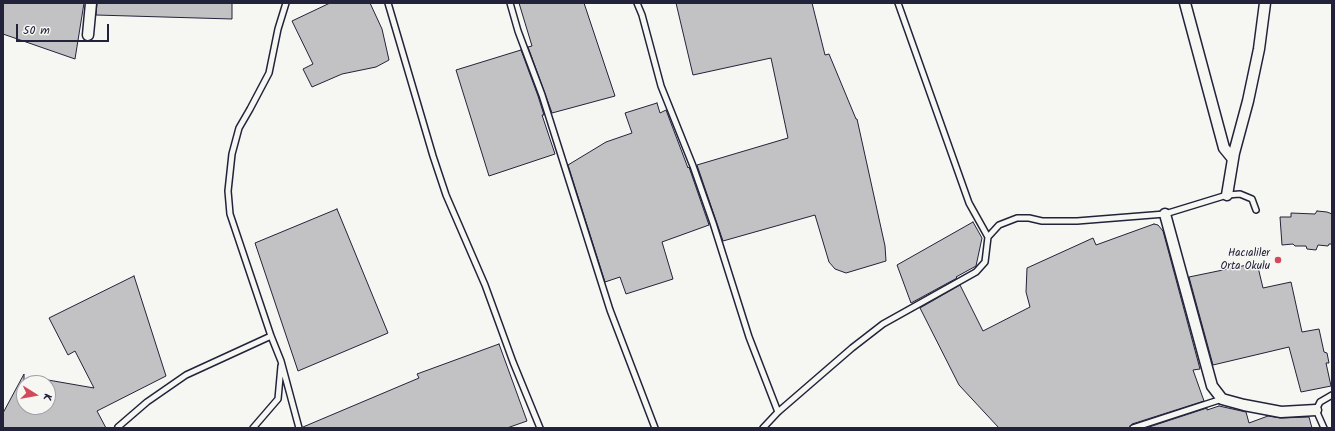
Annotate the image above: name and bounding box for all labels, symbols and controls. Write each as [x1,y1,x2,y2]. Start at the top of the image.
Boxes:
scale bar [18,16,111,42]
text: 50 m [23,21,50,40]
place label: Hacıaliler Orta Okulu [1221,247,1270,273]
marker: Hacıaliler Orta Okulu [1273,255,1283,265]
north arrow [16,375,56,415]
text: K [37,392,56,402]

